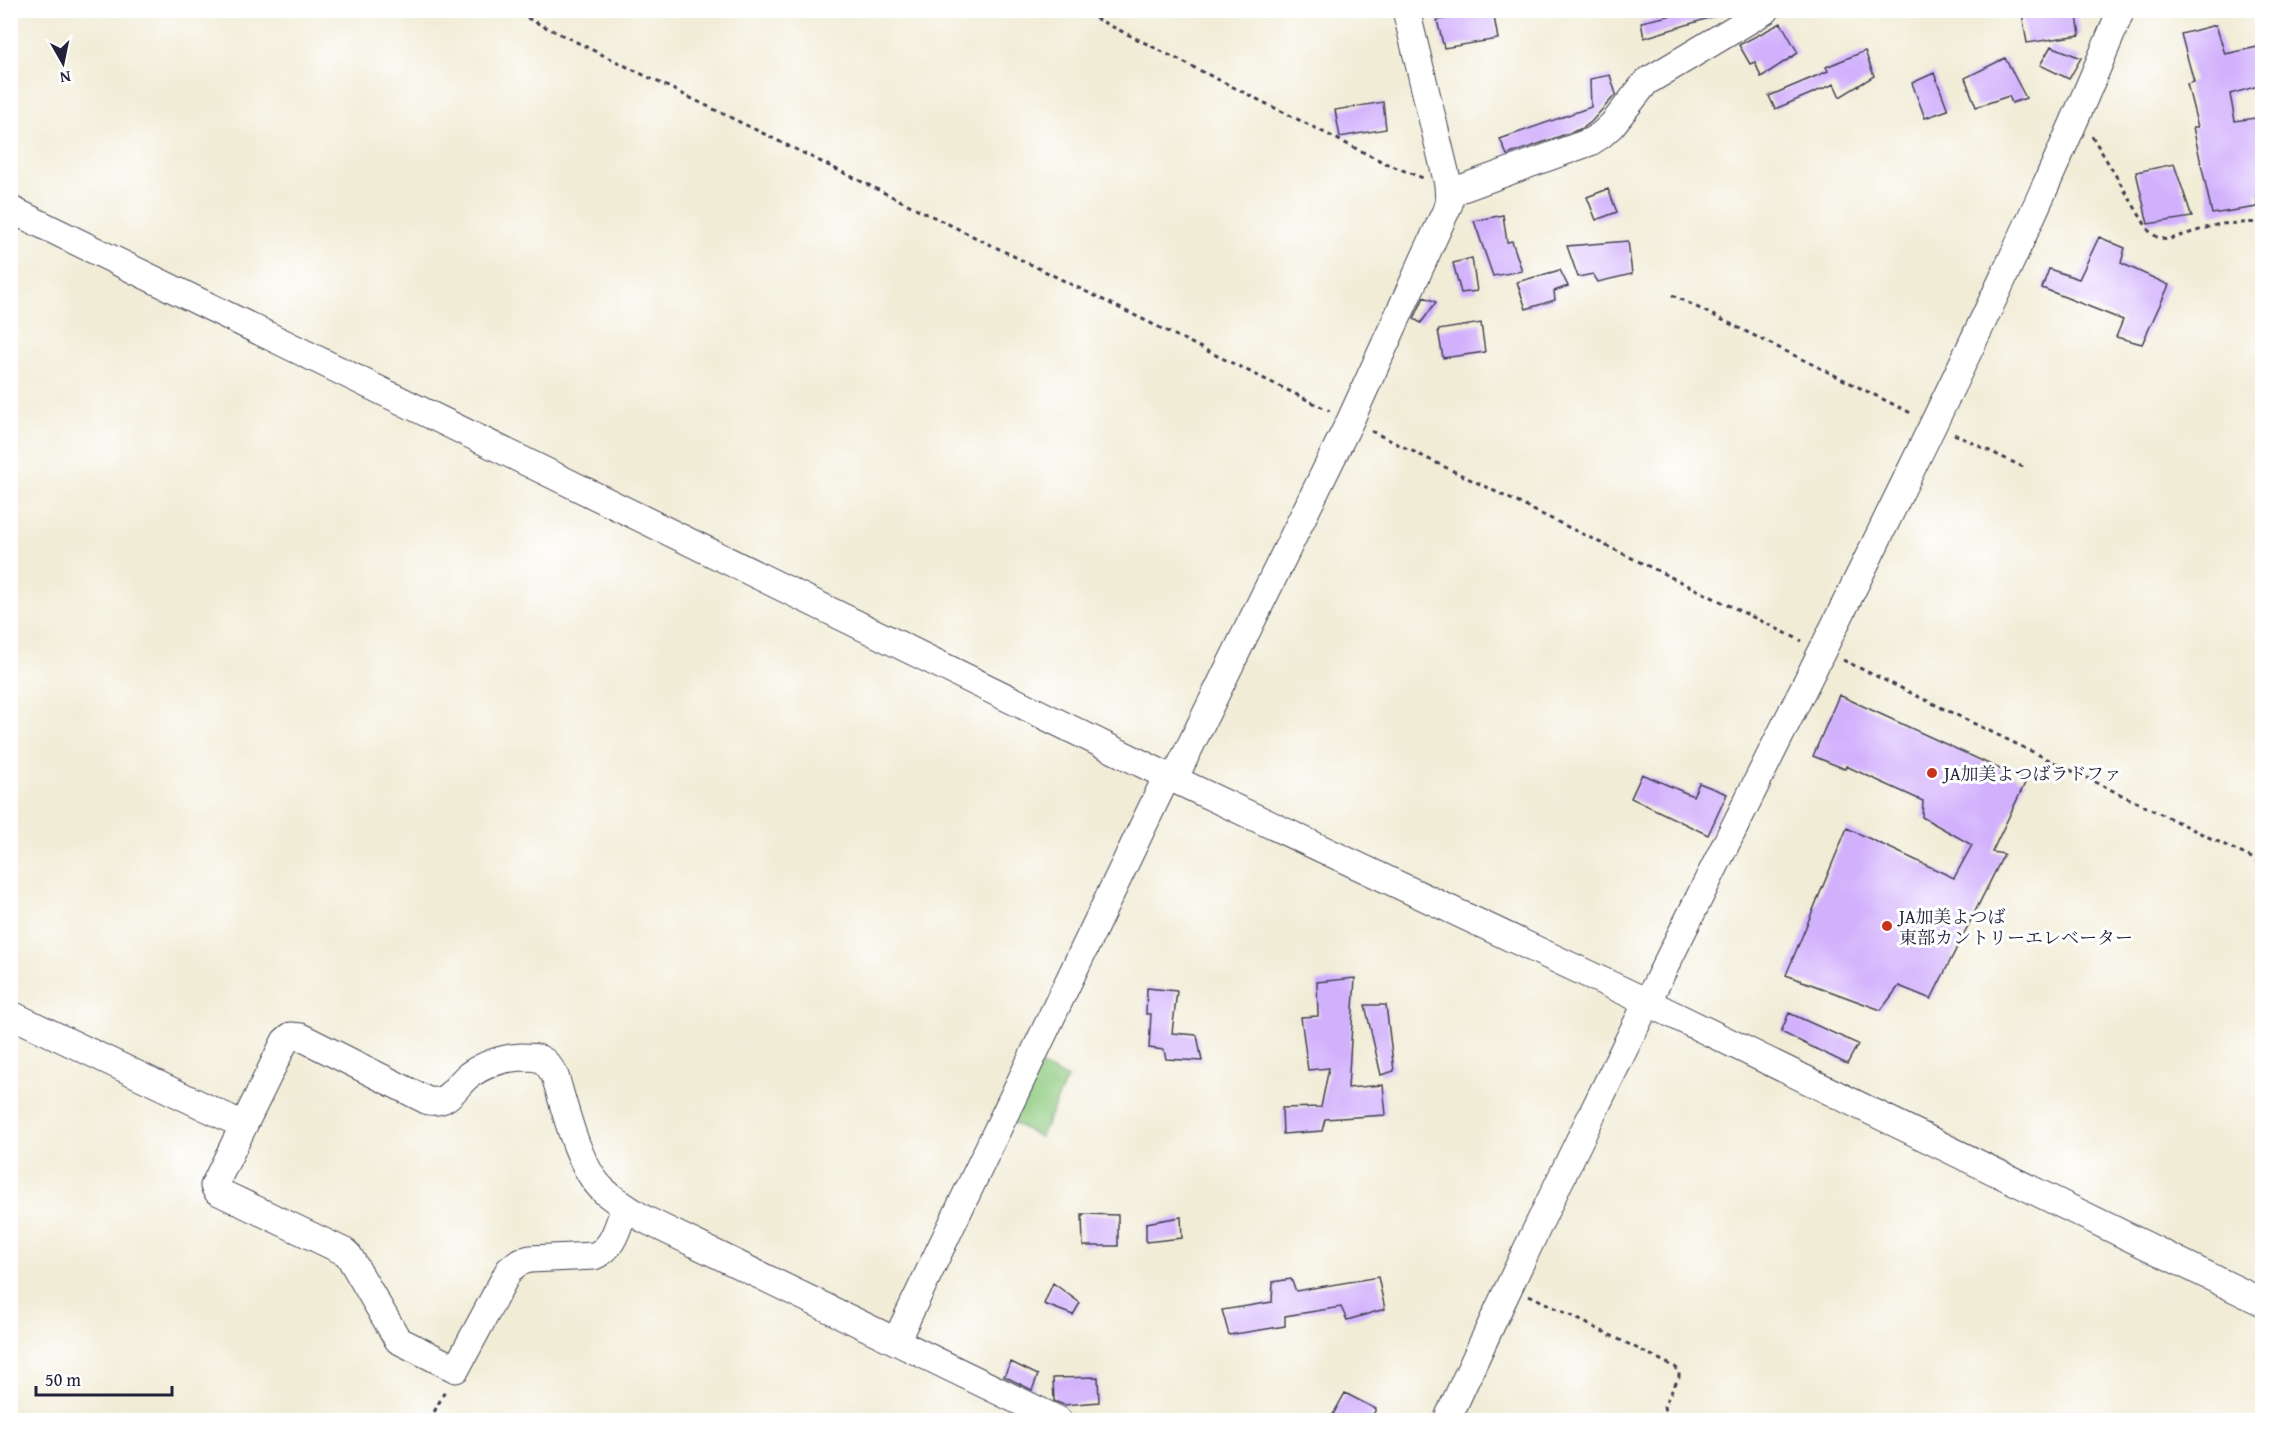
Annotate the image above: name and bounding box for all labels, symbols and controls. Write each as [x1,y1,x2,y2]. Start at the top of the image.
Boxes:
north arrow [33,33,93,93]
text: N [58,65,73,91]
place label: JA加美よつばラドファ [1942,760,2122,787]
marker: JA加美よつばラドファ [1925,766,1939,780]
place label: JA加美よつば 東部カントリーエレベーター [1897,903,2133,951]
marker: JA加美よつば 東部カントリーエレベーター [1880,919,1894,933]
scale bar [36,1359,172,1397]
text: 50 m [45,1366,81,1393]

